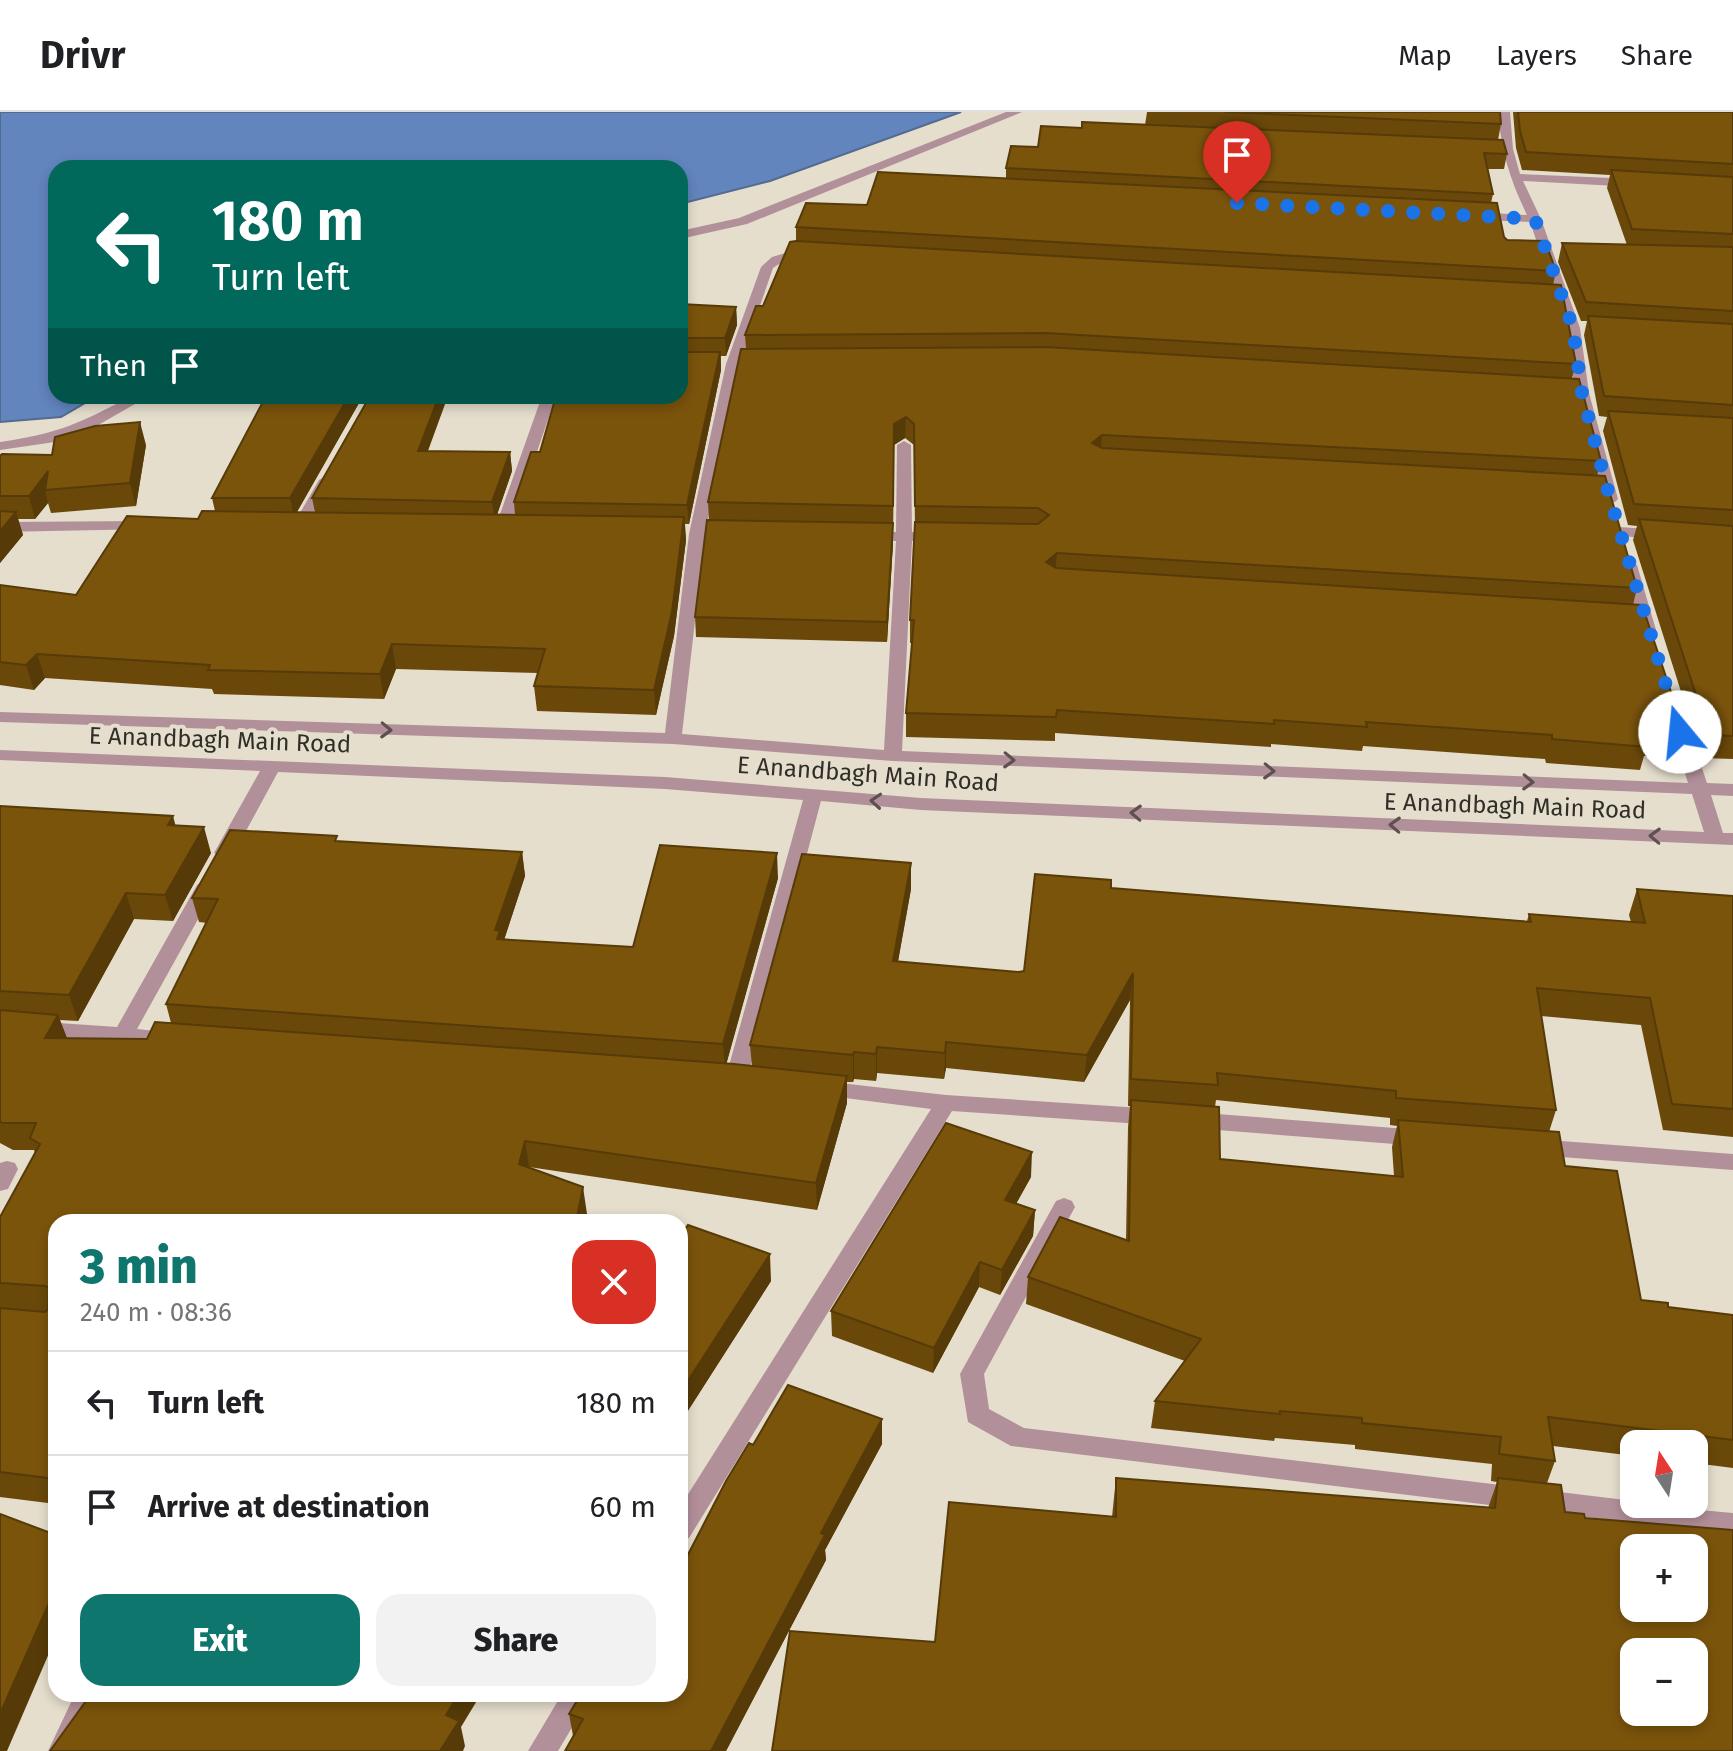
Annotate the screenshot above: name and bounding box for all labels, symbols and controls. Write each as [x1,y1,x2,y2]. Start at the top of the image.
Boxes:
text: Drivr [40,32,125,78]
text: Map [1398,39,1452,72]
text: Layers [1496,39,1577,72]
text: Share [1621,39,1693,72]
pin [1203,121,1271,203]
icon: arrive [1215,133,1259,177]
text: 180 m [212,188,364,255]
icon: left [80,192,184,296]
text: Turn left [212,256,350,300]
icon: arrive [163,344,207,388]
text: Then [80,348,147,384]
position arrow [1638,690,1722,774]
street label: E Anandbagh Main Road [88,721,352,759]
one-way arrow [380,721,393,738]
street label: E Anandbagh Main Road [736,751,1000,797]
one-way arrow [1003,752,1016,769]
one-way arrow [1263,762,1276,779]
one-way arrow [1522,773,1535,790]
street label: E Anandbagh Main Road [1383,787,1647,825]
one-way arrow [869,793,882,810]
one-way arrow [1129,805,1142,822]
one-way arrow [1388,816,1401,833]
one-way arrow [1648,828,1661,845]
text: 3 min [80,1238,198,1296]
button: close [572,1240,656,1324]
text: 240 m · 08:36 [80,1297,232,1328]
icon: left [80,1381,124,1425]
text: Turn left [148,1385,264,1421]
text: 180 m [576,1385,656,1421]
north arrow [1620,1430,1708,1518]
map controls [1620,1430,1708,1726]
icon: arrive [80,1485,124,1529]
text: Arrive at destination [148,1489,430,1525]
text: 60 m [590,1489,656,1525]
button: + [1620,1534,1708,1622]
button: Exit [80,1594,360,1686]
button: Share [376,1594,656,1686]
button: − [1620,1638,1708,1726]

